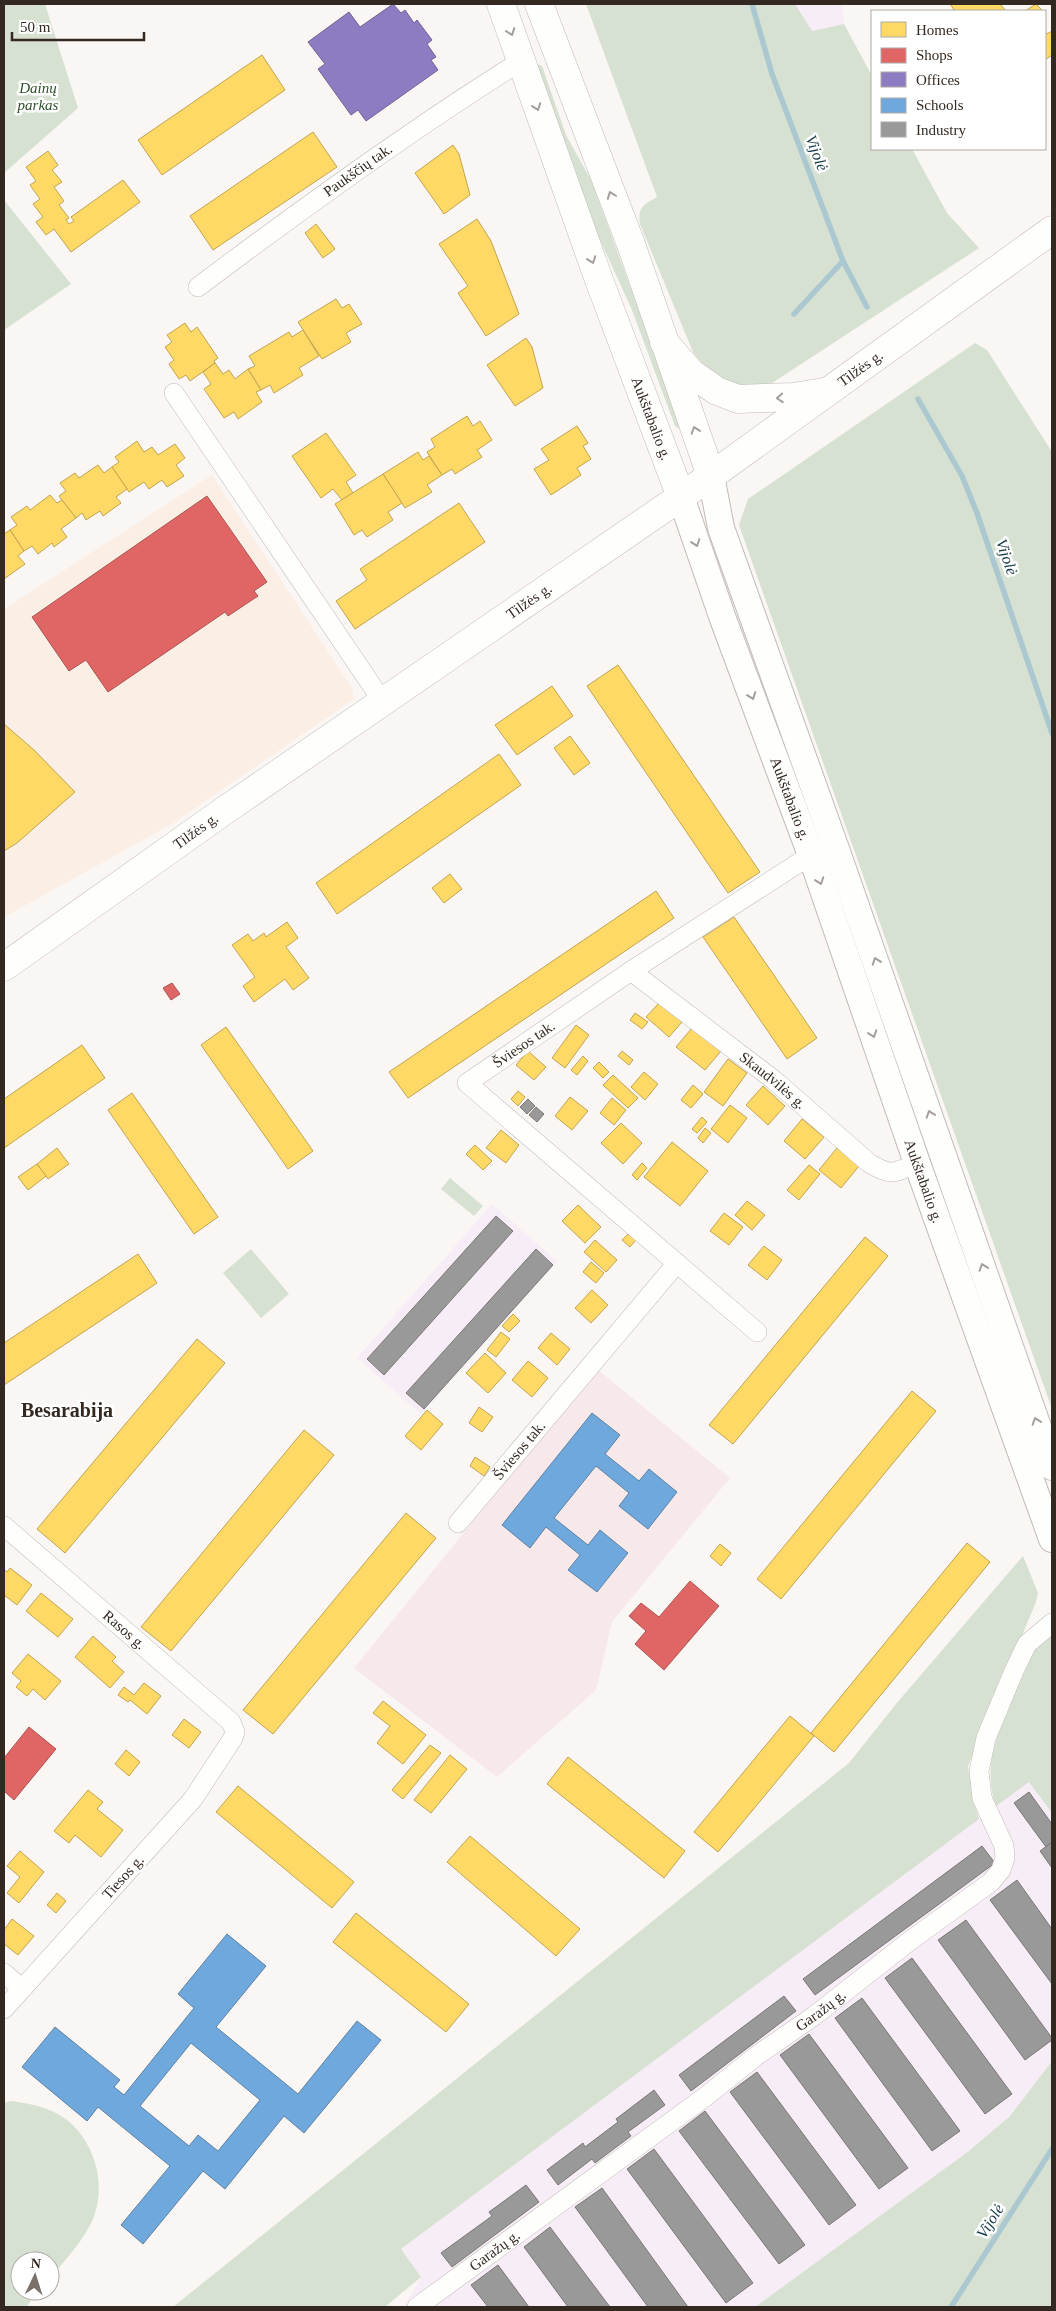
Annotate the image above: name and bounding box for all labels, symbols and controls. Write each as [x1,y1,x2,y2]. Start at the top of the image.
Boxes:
scale bar [12,10,145,42]
legend [871,10,1046,150]
text: 50 m [20,19,51,35]
text: Homes [916,22,959,38]
one-way arrow [505,28,515,36]
text: Shops [916,47,953,63]
text: Offices [916,72,960,88]
park label: Dainų parkas [17,80,59,113]
text: Schools [916,97,964,113]
one-way arrow [531,102,541,111]
text: Industry [916,122,966,138]
water label: Vijolė [801,133,832,174]
street label: Paukščių tak. [320,141,395,200]
one-way arrow [607,191,617,199]
one-way arrow [586,255,596,264]
street label: Tilžės g. [835,347,886,390]
street label: Aukštabalio g. [628,375,674,462]
one-way arrow [776,392,784,403]
one-way arrow [691,426,701,435]
water label: Vijolė [992,537,1021,578]
one-way arrow [690,538,700,547]
street label: Tilžės g. [503,580,555,622]
one-way arrow [746,691,756,699]
street label: Aukštabalio g. [767,755,813,843]
street label: Tilžės g. [170,810,221,852]
one-way arrow [814,876,824,885]
one-way arrow [872,957,882,965]
street label: Šviesos tak. [490,1017,558,1071]
one-way arrow [867,1030,877,1038]
street label: Skaudvilės g. [736,1049,809,1112]
one-way arrow [926,1110,936,1119]
street label: Aukštabalio g. [901,1137,946,1225]
one-way arrow [979,1264,989,1272]
district label: Besarabija [21,1399,113,1422]
one-way arrow [1032,1417,1042,1426]
street label: Šviesos tak. [490,1418,548,1483]
street label: Rasos g. [100,1607,149,1653]
street label: Tiesos g. [99,1852,147,1902]
street label: Garažų g. [793,1986,849,2034]
water label: Vijolė [973,2201,1008,2242]
street label: Garažų g. [466,2227,523,2274]
north arrow [10,2251,60,2301]
text: N [30,2256,41,2271]

